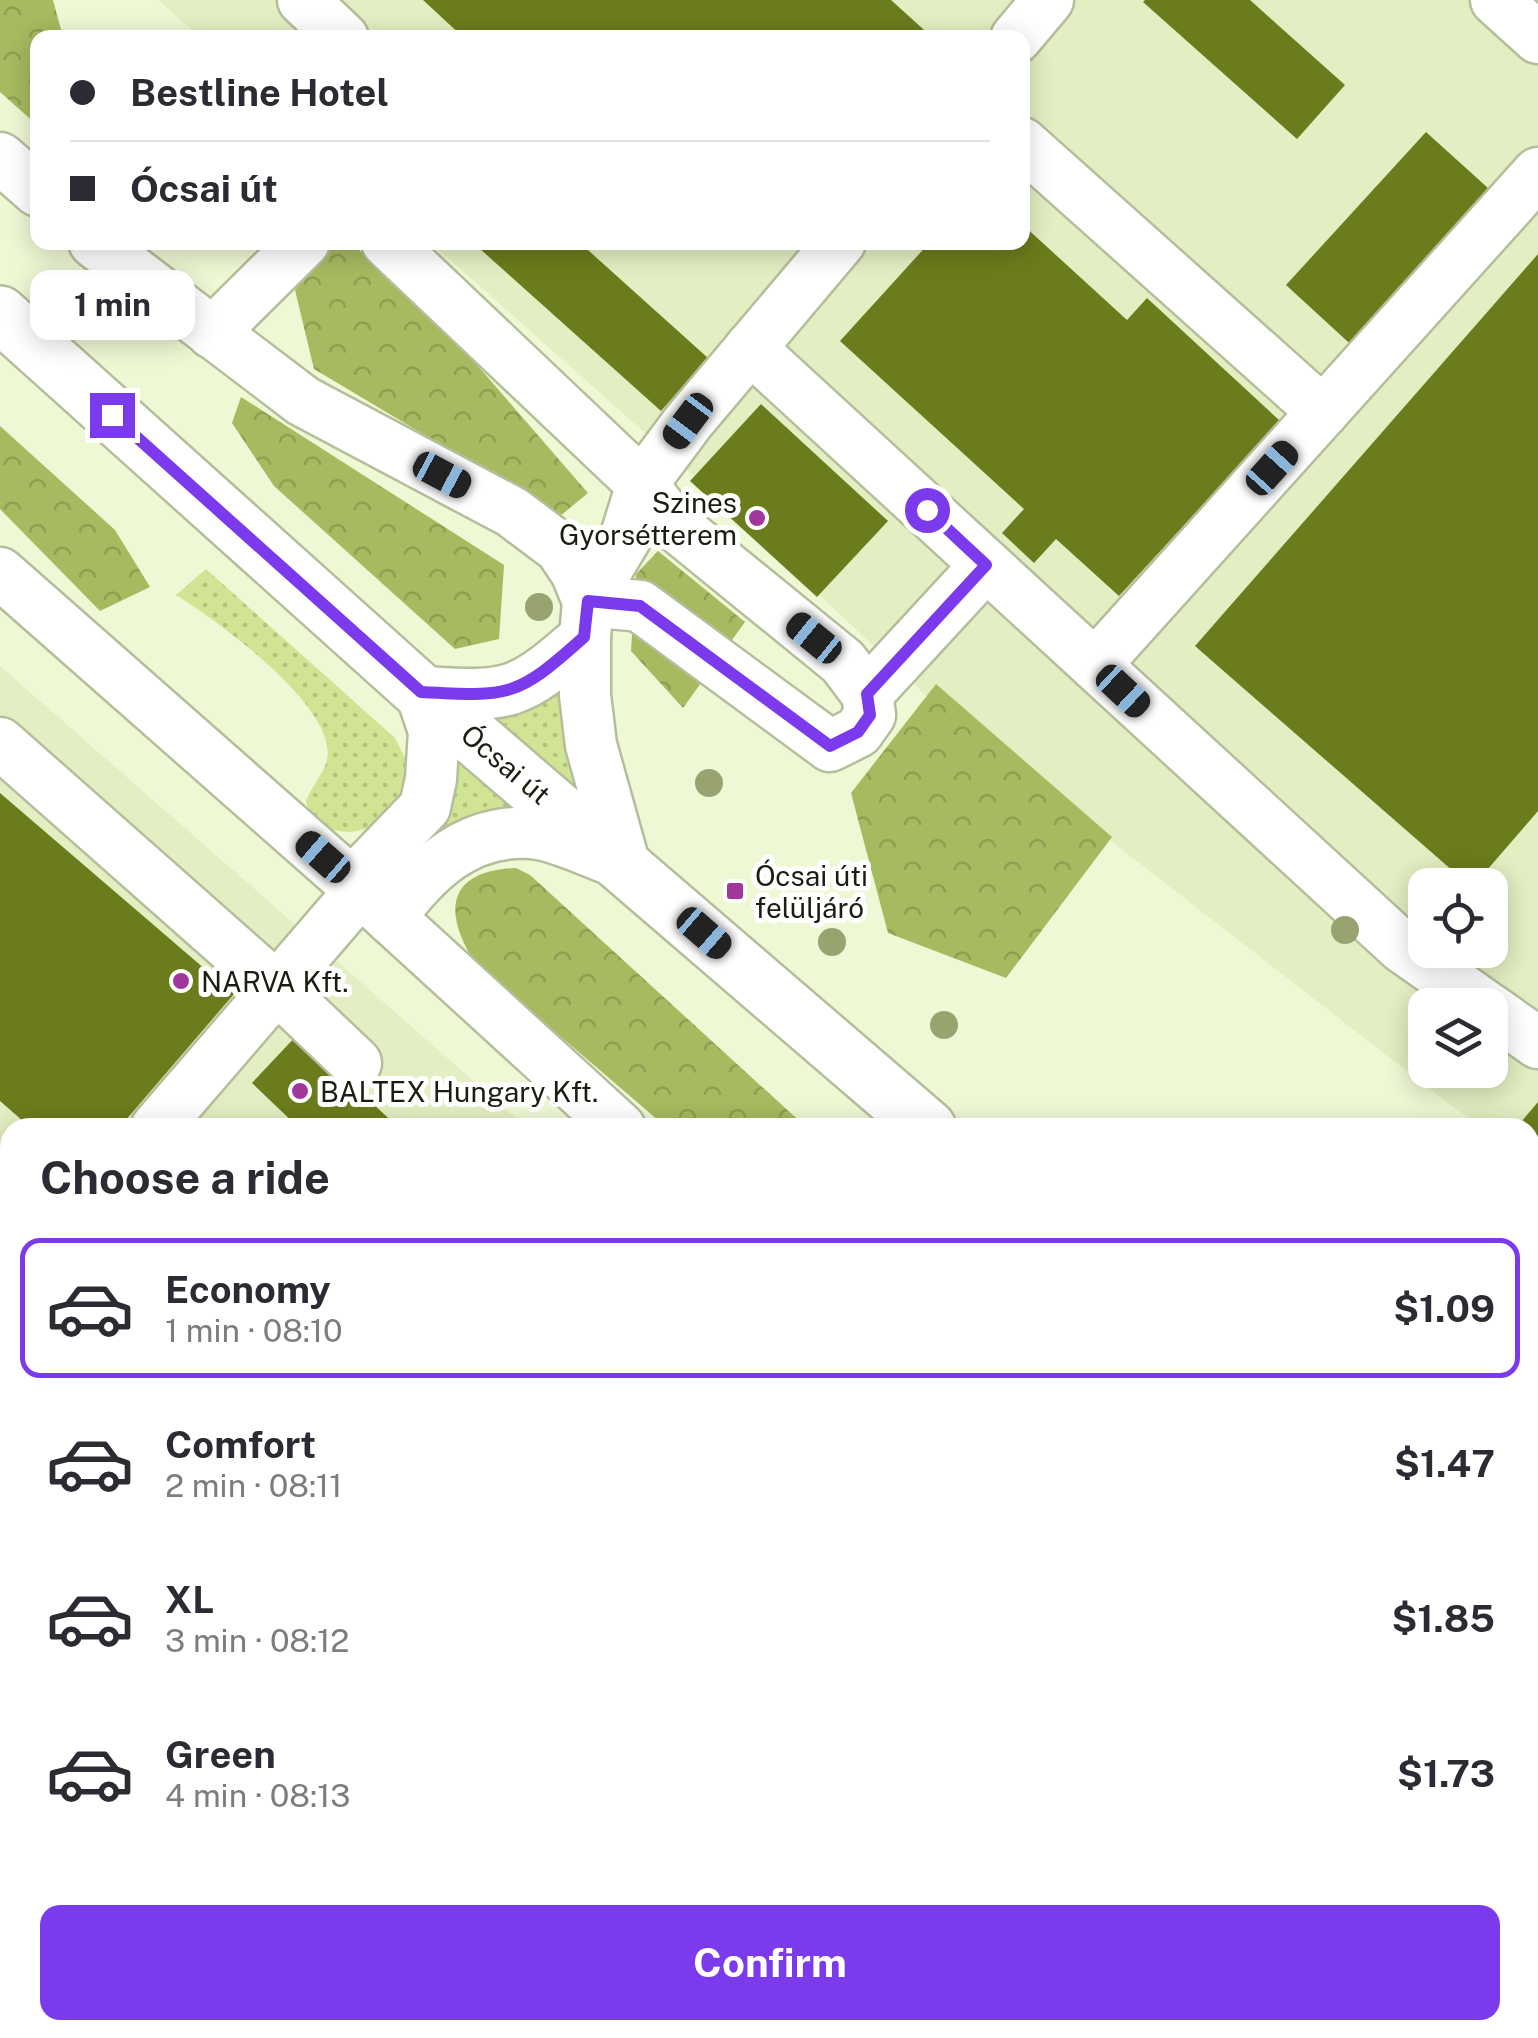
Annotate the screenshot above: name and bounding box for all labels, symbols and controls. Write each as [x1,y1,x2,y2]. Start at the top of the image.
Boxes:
text: Bestline Hotel [130,70,389,115]
text: Ócsai út [130,166,278,211]
callout: 1 min [29,270,194,340]
text: 1 min [74,286,151,323]
car [658,388,718,454]
route end [90,393,135,438]
car [1241,436,1303,500]
car [408,448,476,502]
place label: Szines Gyorsétterem [559,486,737,551]
route start [905,488,950,533]
marker: Szines Gyorsétterem [746,507,768,529]
car [781,607,847,669]
car [1091,660,1155,722]
street label: Ócsai út [455,717,557,811]
car [291,826,355,888]
place label: Ócsai úti felüljáró [755,859,868,924]
map controls [1408,868,1508,1088]
button: locate [1408,868,1508,968]
marker: Ócsai úti felüljáró [724,880,746,902]
car [672,902,736,964]
place label: NARVA Kft. [201,965,349,998]
marker: NARVA Kft. [170,970,192,992]
button: layers [1408,988,1508,1088]
place label: BALTEX Hungary Kft. [320,1075,598,1108]
marker: BALTEX Hungary Kft. [289,1080,311,1102]
text: Choose a ride [40,1151,330,1204]
icon: car [45,1263,135,1353]
text: Economy [165,1267,331,1312]
text: $1.09 [1393,1286,1495,1331]
text: 1 min · 08:10 [165,1312,343,1349]
icon: car [45,1418,135,1508]
text: Comfort [165,1422,316,1467]
text: $1.47 [1394,1441,1495,1486]
text: 2 min · 08:11 [165,1467,342,1504]
icon: car [45,1573,135,1663]
text: XL [165,1577,214,1622]
text: $1.85 [1391,1596,1495,1641]
text: 3 min · 08:12 [165,1622,349,1659]
icon: car [45,1728,135,1818]
text: Green [165,1732,276,1777]
text: $1.73 [1397,1751,1495,1796]
text: 4 min · 08:13 [165,1777,350,1814]
button: Confirm [40,1905,1500,2020]

